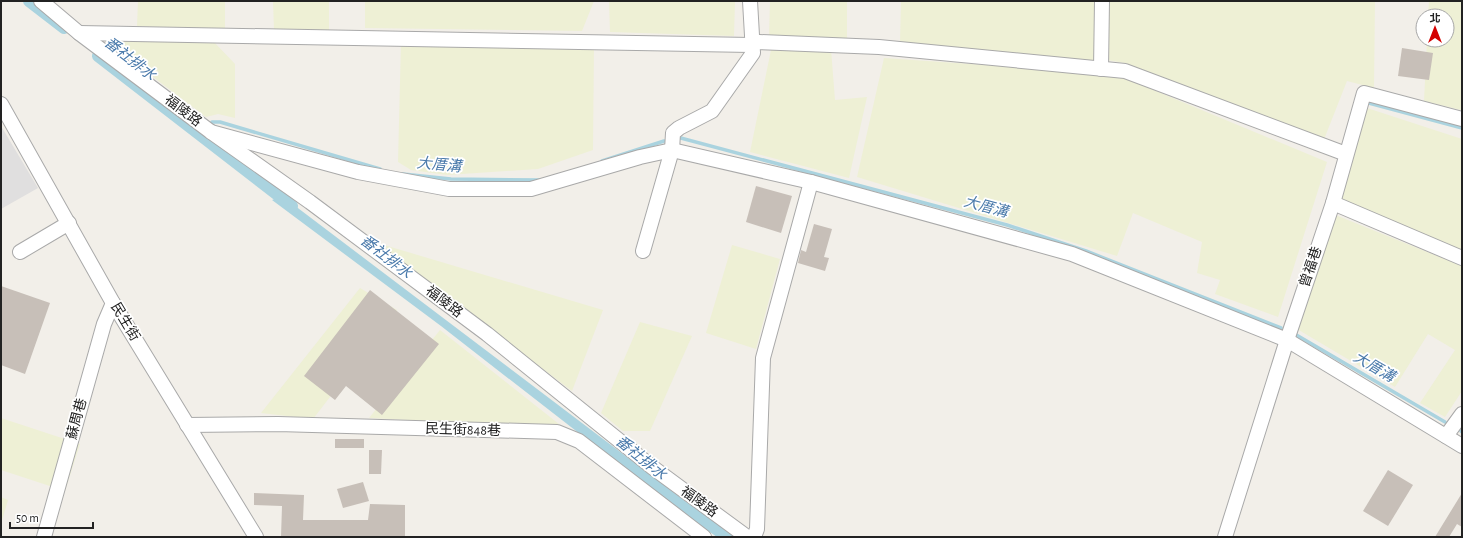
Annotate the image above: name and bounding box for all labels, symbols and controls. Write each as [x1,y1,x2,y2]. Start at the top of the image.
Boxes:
north arrow [1415,8,1455,48]
text: 北 [1430,13,1441,24]
water label: 番社排水 [102,34,160,84]
street label: 福陵路 [162,92,205,129]
water label: 大厝溝 [416,155,464,175]
water label: 大厝溝 [962,193,1012,221]
water label: 番社排水 [358,232,416,282]
street label: 曾福巷 [1297,245,1324,289]
street label: 福陵路 [423,283,466,320]
street label: 民生街 [108,300,143,344]
water label: 大厝溝 [1351,348,1399,386]
street label: 蘇周巷 [64,397,89,441]
street label: 民生街848巷 [425,421,501,438]
water label: 番社排水 [613,433,670,483]
street label: 福陵路 [678,483,721,520]
scale bar [10,504,93,530]
text: 50 m [16,512,39,524]

